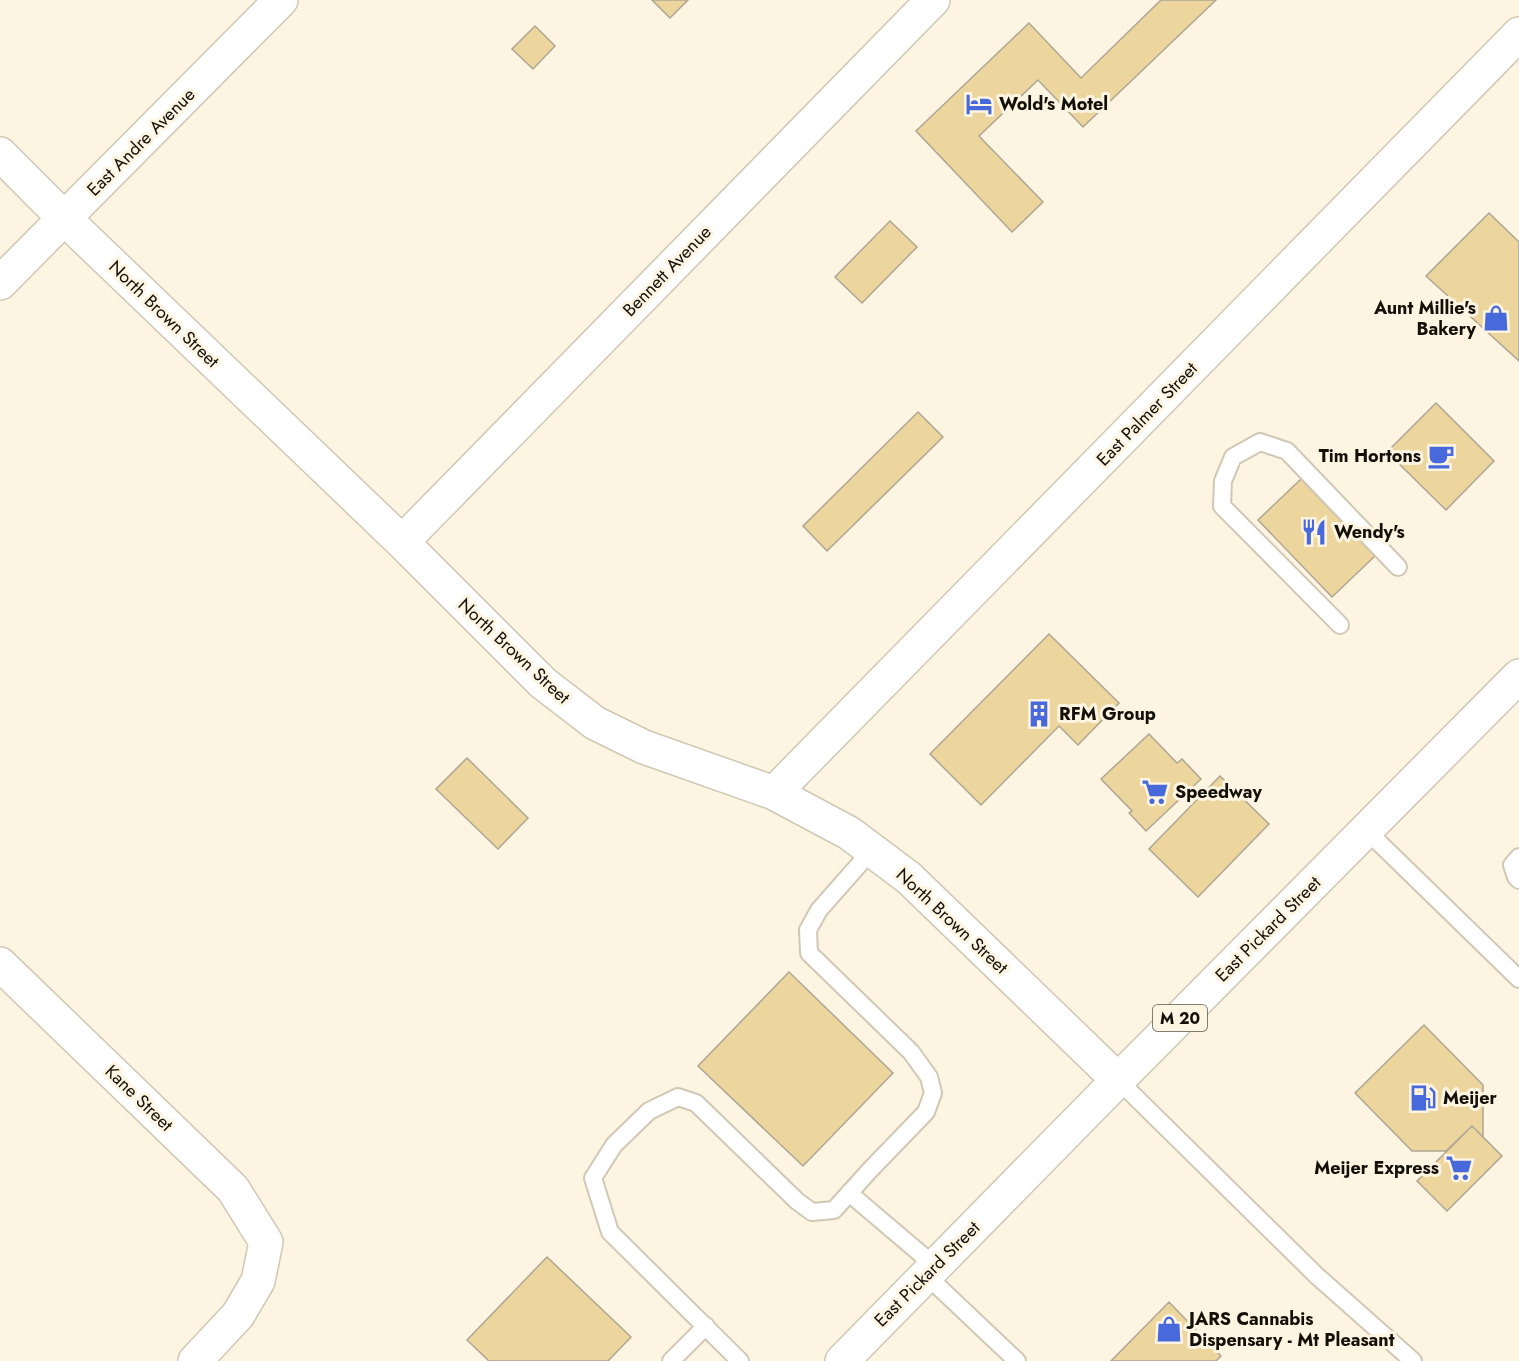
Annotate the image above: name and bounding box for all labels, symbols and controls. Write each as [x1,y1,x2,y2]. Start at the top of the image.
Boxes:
street label: East Andre Avenue [81,82,201,202]
hotel icon: Wold's Motel [964,89,994,119]
place label: Wold's Motel [999,91,1108,117]
street label: Bennett Avenue [617,220,717,322]
street label: North Brown Street [103,254,226,374]
place label: Aunt Millie's Bakery [1373,295,1477,342]
shop icon: Aunt Millie's Bakery [1481,303,1511,333]
street label: East Palmer Street [1091,356,1204,472]
cafe icon: Tim Hortons [1426,441,1456,471]
place label: Tim Hortons [1319,443,1421,469]
restaurant icon: Wendy's [1299,517,1329,547]
place label: Wendy's [1334,519,1405,545]
street label: North Brown Street [452,592,576,710]
building icon: RFM Group [1024,699,1054,729]
place label: RFM Group [1059,701,1156,727]
supermarket icon: Speedway [1140,777,1170,807]
place label: Speedway [1175,779,1262,805]
street label: North Brown Street [890,862,1014,980]
street label: East Pickard Street [1209,870,1327,988]
road number: M 20 [1153,1005,1207,1031]
street label: Kane Street [99,1059,179,1138]
fuel station icon: Meijer [1408,1083,1438,1113]
place label: Meijer [1443,1085,1498,1111]
supermarket icon: Meijer Express [1444,1153,1474,1183]
place label: Meijer Express [1314,1155,1439,1181]
street label: East Pickard Street [868,1215,986,1333]
place label: JARS Cannabis Dispensary - Mt Pleasant [1186,1306,1395,1353]
shop icon: JARS Cannabis Dispensary - Mt Pleasant [1154,1314,1184,1344]

